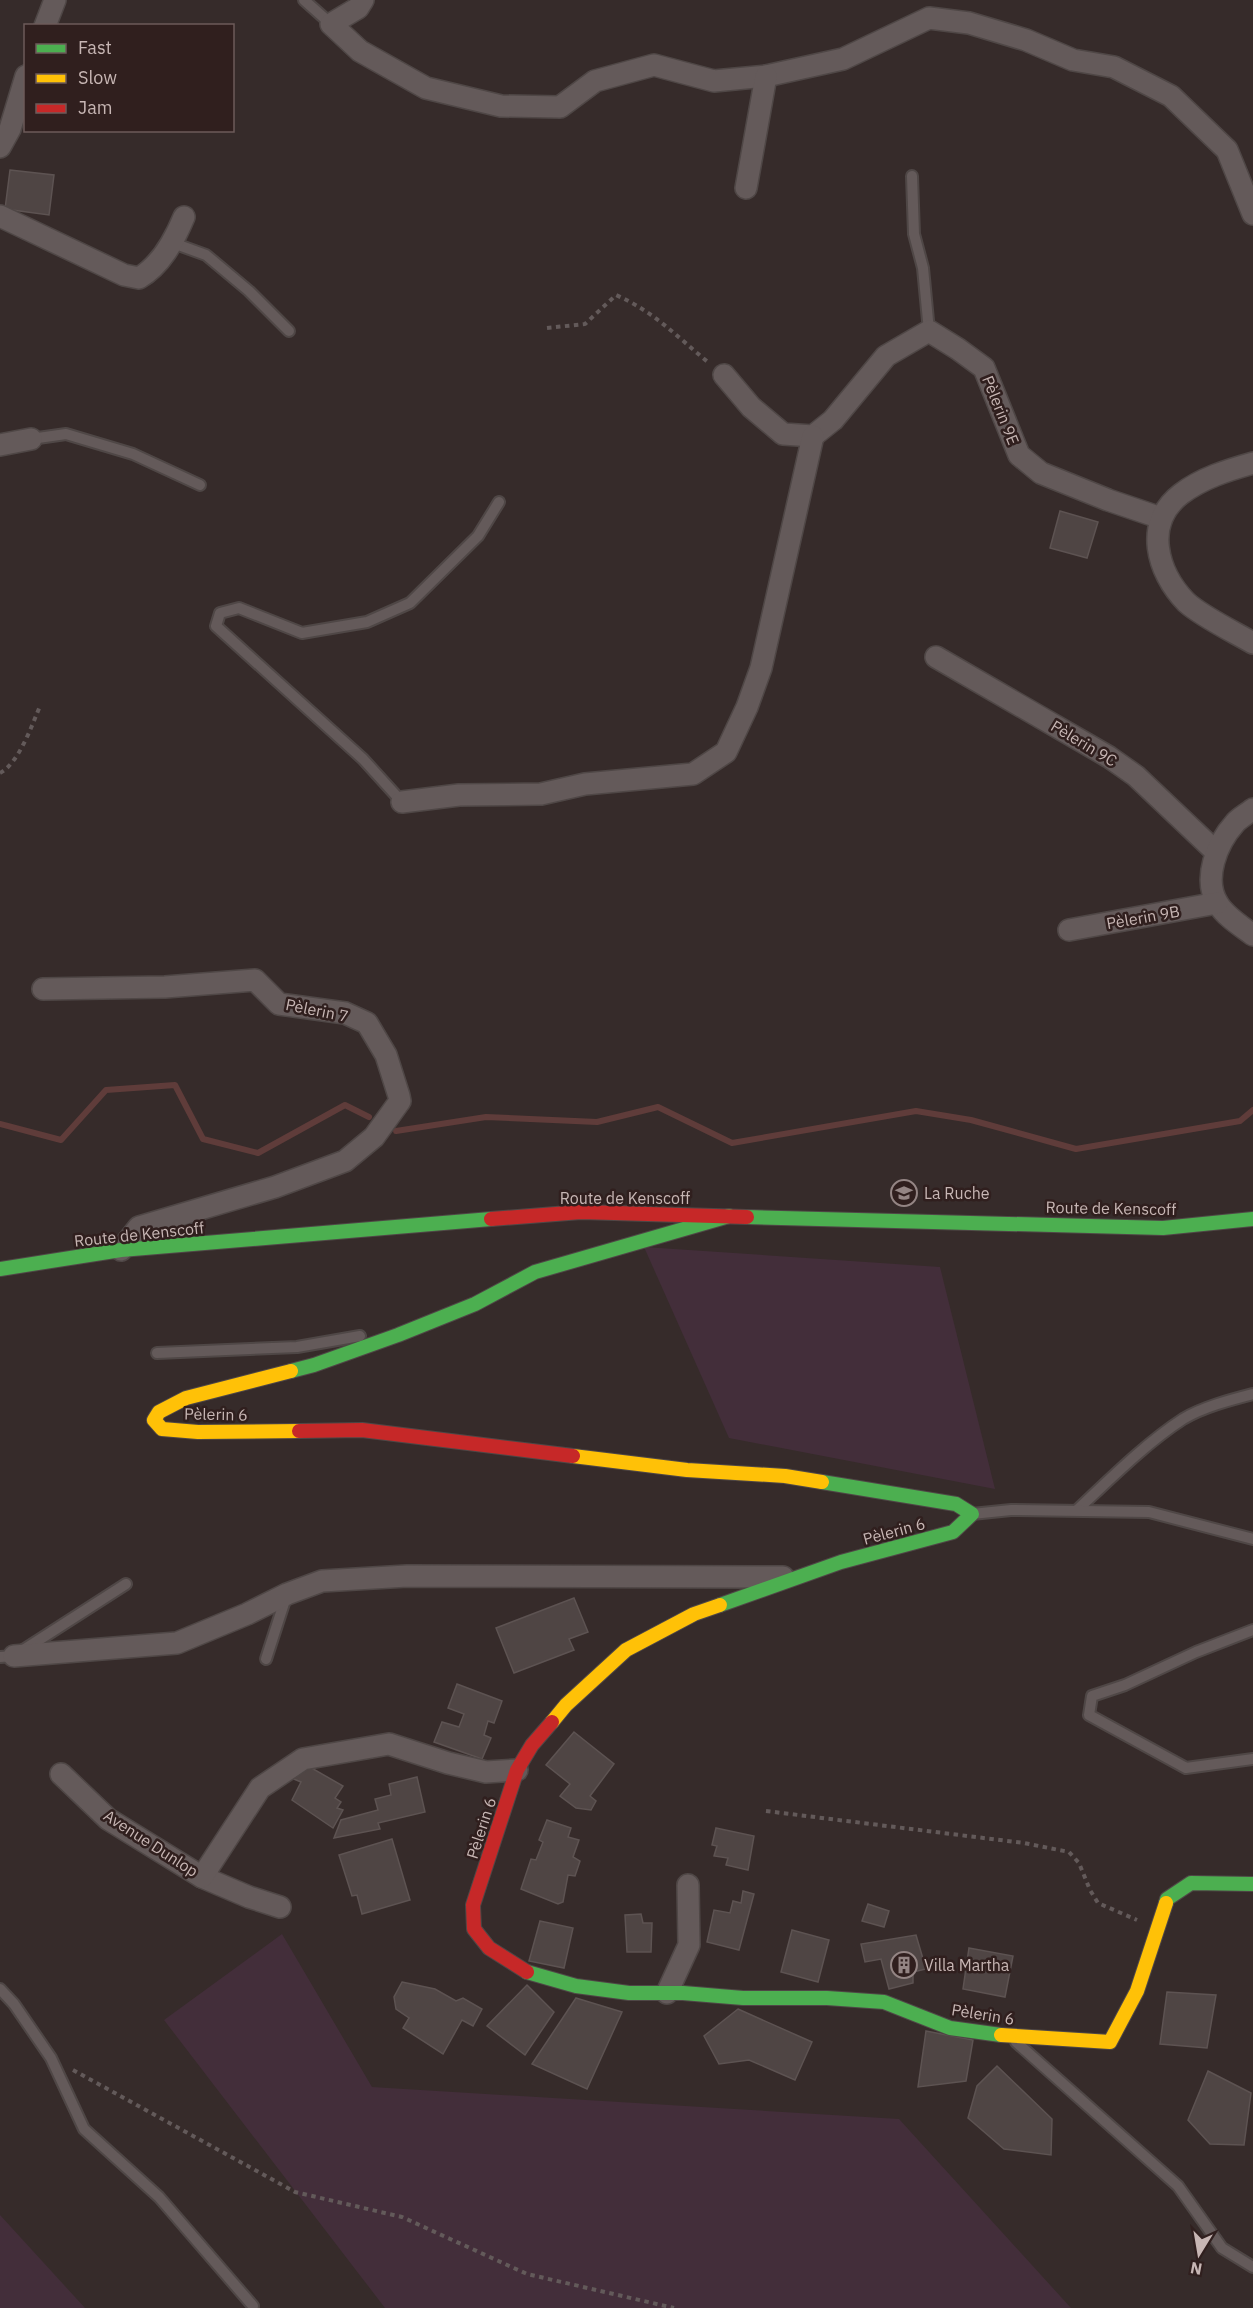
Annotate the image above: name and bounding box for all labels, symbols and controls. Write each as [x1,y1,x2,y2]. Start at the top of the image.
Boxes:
legend [24,24,234,132]
text: Fast [78,36,112,59]
text: Slow [78,66,117,89]
text: Jam [78,96,113,119]
street label: Pèlerin 9E [978,372,1024,448]
street label: Pèlerin 9C [1047,715,1121,771]
street label: Pèlerin 9B [1105,901,1181,933]
street label: Pèlerin 7 [284,994,350,1026]
school or university icon: La Ruche [889,1178,919,1208]
place label: La Ruche [924,1183,990,1203]
street label: Route de Kenscoff [560,1188,690,1208]
street label: Route de Kenscoff [1046,1197,1176,1219]
street label: Route de Kenscoff [73,1217,205,1251]
street label: Pèlerin 6 [184,1403,248,1425]
street label: Pèlerin 6 [861,1513,927,1549]
street label: Pèlerin 6 [462,1795,500,1861]
street label: Avenue Dunlop [100,1805,202,1881]
building icon: Villa Martha [889,1950,919,1980]
place label: Villa Martha [924,1955,1010,1975]
street label: Pèlerin 6 [950,1999,1016,2029]
north arrow [1169,2224,1229,2284]
text: N [1189,2258,1204,2280]

